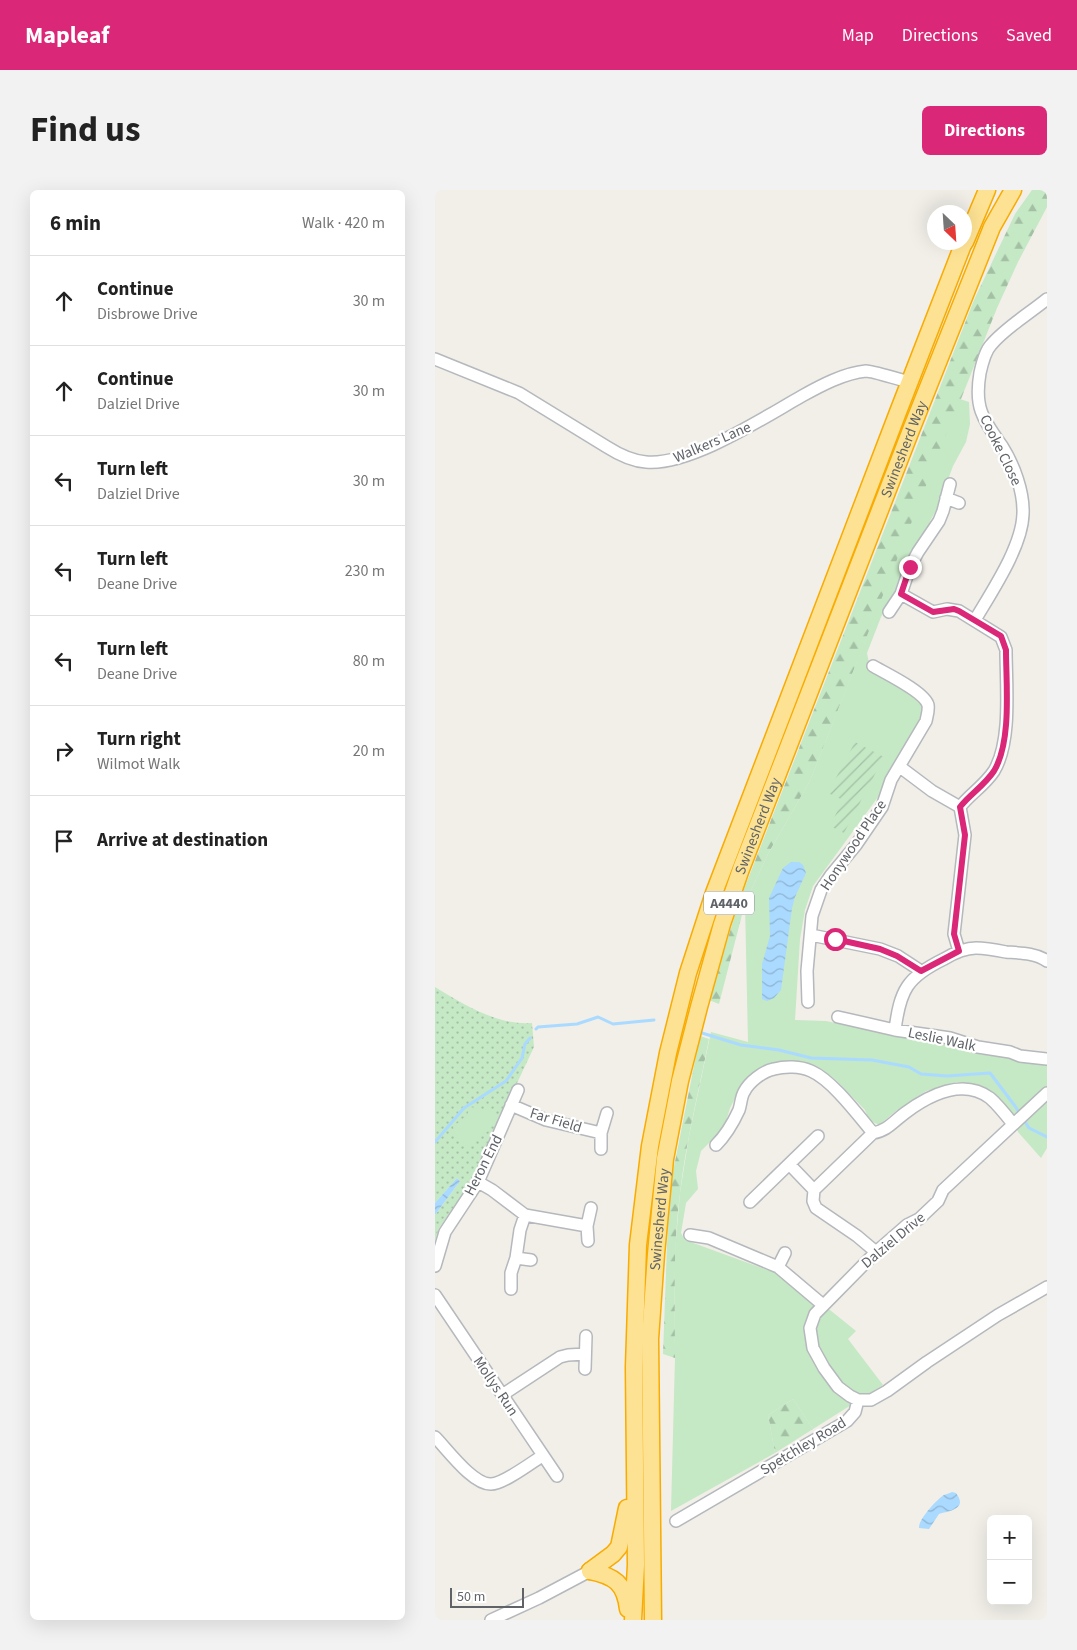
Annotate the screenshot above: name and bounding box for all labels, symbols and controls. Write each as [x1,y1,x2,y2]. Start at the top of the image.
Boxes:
text: Mapleaf [25,18,110,53]
text: Map [842,23,874,48]
text: Directions [902,23,978,48]
text: Saved [1006,23,1052,48]
text: Find us [30,105,140,155]
button: Directions [922,106,1047,155]
north arrow [927,205,972,250]
text: 6 min [50,208,101,238]
text: Walk · 420 m [302,212,385,234]
text: Continue [97,276,174,303]
icon: ahead [50,287,78,315]
text: 30 m [353,290,385,312]
text: Disbrowe Drive [97,303,198,325]
text: Continue [97,366,174,393]
icon: ahead [50,377,78,405]
text: 30 m [353,380,385,402]
text: Dalziel Drive [97,393,180,415]
street label: Swinesherd Way [876,398,933,501]
street label: Cooke Close [974,411,1027,489]
street label: Walkers Lane [670,417,754,468]
text: Turn left [97,456,168,483]
icon: left [50,467,78,495]
text: 30 m [353,470,385,492]
text: Dalziel Drive [97,483,180,505]
text: Turn left [97,546,168,573]
route end [899,556,922,579]
icon: left [50,557,78,585]
text: 230 m [345,560,385,582]
text: Deane Drive [97,573,177,595]
text: Turn left [97,636,168,663]
icon: left [50,647,78,675]
text: 80 m [353,650,385,672]
text: Deane Drive [97,663,177,685]
text: Turn right [97,726,181,753]
icon: right [50,737,78,765]
text: 20 m [353,740,385,762]
text: Wilmot Walk [97,753,180,775]
street label: Swinesherd Way [730,774,786,877]
street label: Honywood Place [815,796,892,895]
icon: arrive [50,827,78,855]
text: Arrive at destination [97,827,268,854]
road number: A4440 [704,891,754,914]
route start [824,928,847,951]
street label: Leslie Walk [906,1022,978,1057]
street label: Far Field [527,1103,584,1138]
street label: Heron End [459,1131,508,1199]
street label: Swinesherd Way [645,1167,675,1271]
street label: Dalziel Drive [857,1207,930,1273]
street label: Mollys Run [468,1352,523,1420]
street label: Spetchley Road [756,1412,850,1480]
map controls [987,1515,1032,1605]
button: + [987,1515,1032,1560]
button: − [987,1560,1032,1605]
scale bar [450,1585,524,1608]
text: 50 m [457,1587,485,1607]

